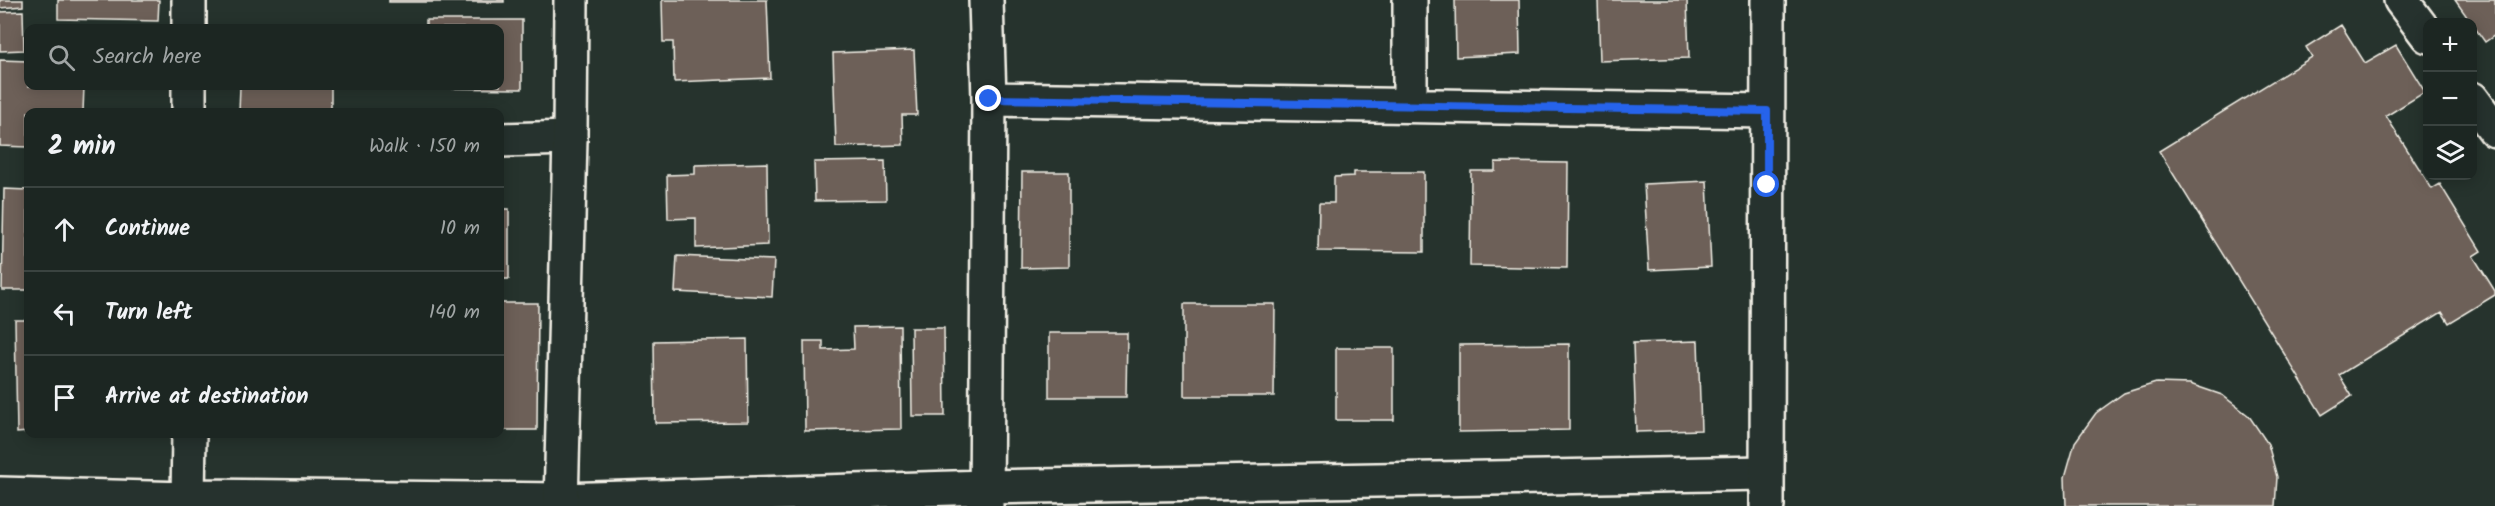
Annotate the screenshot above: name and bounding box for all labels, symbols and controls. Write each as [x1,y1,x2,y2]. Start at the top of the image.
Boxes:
map controls [2423,18,2477,180]
button: + [2423,18,2477,72]
search box [24,24,504,90]
text: Search here [93,40,201,75]
icon: search [45,41,78,74]
button: − [2423,72,2477,126]
route end [975,85,1001,111]
text: 2 min [48,126,116,168]
button: layers [2423,126,2477,180]
text: Walk · 150 m [369,131,480,163]
route start [1753,171,1779,197]
text: Continue [105,212,190,247]
icon: ahead [48,213,81,246]
text: 10 m [440,213,480,245]
text: Turn left [105,296,192,331]
icon: left [48,297,81,330]
text: 140 m [429,297,480,329]
text: Arrive at destination [105,380,308,415]
icon: arrive [48,381,81,414]

